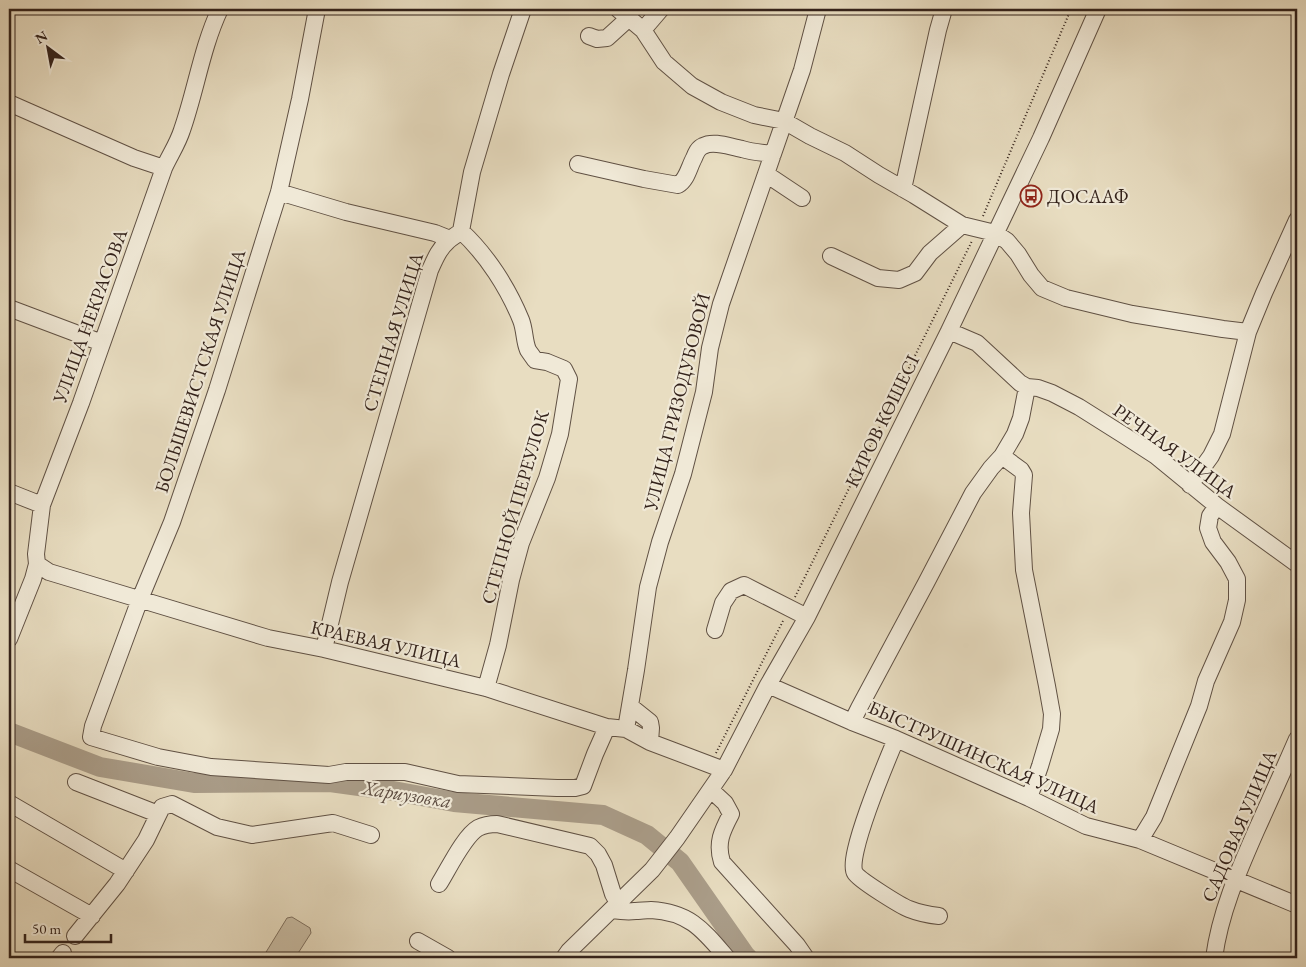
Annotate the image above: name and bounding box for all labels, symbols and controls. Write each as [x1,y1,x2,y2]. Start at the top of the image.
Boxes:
north arrow [22,22,72,72]
text: N [32,26,51,48]
bus stop icon: ДОСААФ [1019,184,1043,208]
place label: ДОСААФ [1047,184,1128,209]
street label: УЛИЦА НЕКРАСОВА [47,225,133,407]
street label: БОЛЬШЕВИСТСКАЯ УЛИЦА [149,245,252,496]
street label: СТЕПНАЯ УЛИЦА [357,249,429,415]
street label: УЛИЦА ГРИЗОДУБОВОЙ [638,291,716,514]
street label: КИРОВ КӨШЕСІ [839,350,925,491]
street label: РЕЧНАЯ УЛИЦА [1108,398,1242,505]
street label: СТЕПНОЙ ПЕРЕУЛОК [475,407,555,607]
street label: КРАЕВАЯ УЛИЦА [308,615,464,674]
street label: БЫСТРУШИНСКАЯ УЛИЦА [865,695,1104,820]
street label: САДОВАЯ УЛИЦА [1196,745,1283,906]
water label: Хариузовка [359,774,453,814]
scale bar [25,912,111,944]
text: 50 m [32,919,61,938]

